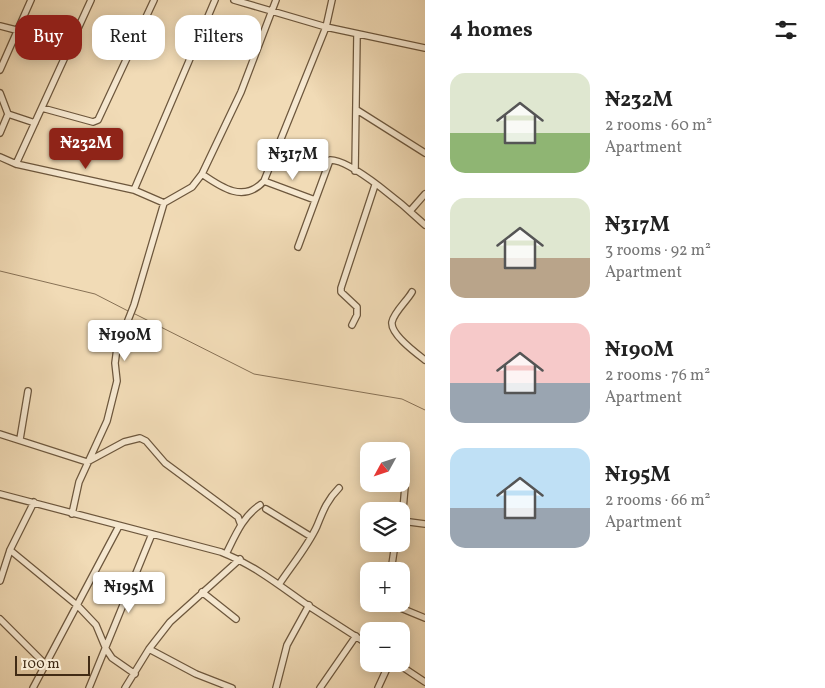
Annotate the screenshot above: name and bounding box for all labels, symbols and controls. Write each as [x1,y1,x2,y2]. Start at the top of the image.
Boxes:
chip: Buy [15,15,82,60]
chip: Rent [92,15,165,60]
chip: Filters [175,15,261,60]
text: 4 homes [450,16,533,45]
icon: filters [772,16,800,44]
text: ₦232M [605,86,673,115]
icon: home [490,93,550,153]
text: 2 rooms · 60 m² [605,115,712,137]
pin: ₦232M [51,128,121,170]
text: ₦232M [60,133,112,155]
text: Apartment [605,137,682,159]
pin: ₦317M [258,138,328,181]
text: ₦317M [268,144,318,166]
text: ₦317M [605,211,670,240]
icon: home [490,218,550,278]
text: 3 rooms · 92 m² [605,240,711,262]
text: Apartment [605,262,682,284]
pin: ₦190M [90,320,160,362]
text: ₦190M [99,325,151,347]
text: ₦190M [605,336,674,365]
icon: home [490,343,550,403]
text: 2 rooms · 76 m² [605,365,710,387]
text: Apartment [605,387,682,409]
north arrow [360,442,410,492]
map controls [360,442,410,672]
text: ₦195M [605,461,671,490]
icon: home [490,468,550,528]
text: 2 rooms · 66 m² [605,490,711,512]
button: layers [360,502,410,552]
text: Apartment [605,512,682,534]
button: + [360,562,410,612]
pin: ₦195M [94,572,164,614]
text: ₦195M [104,577,154,599]
button: − [360,622,410,672]
scale bar [15,653,90,676]
text: 100 m [22,655,60,674]

